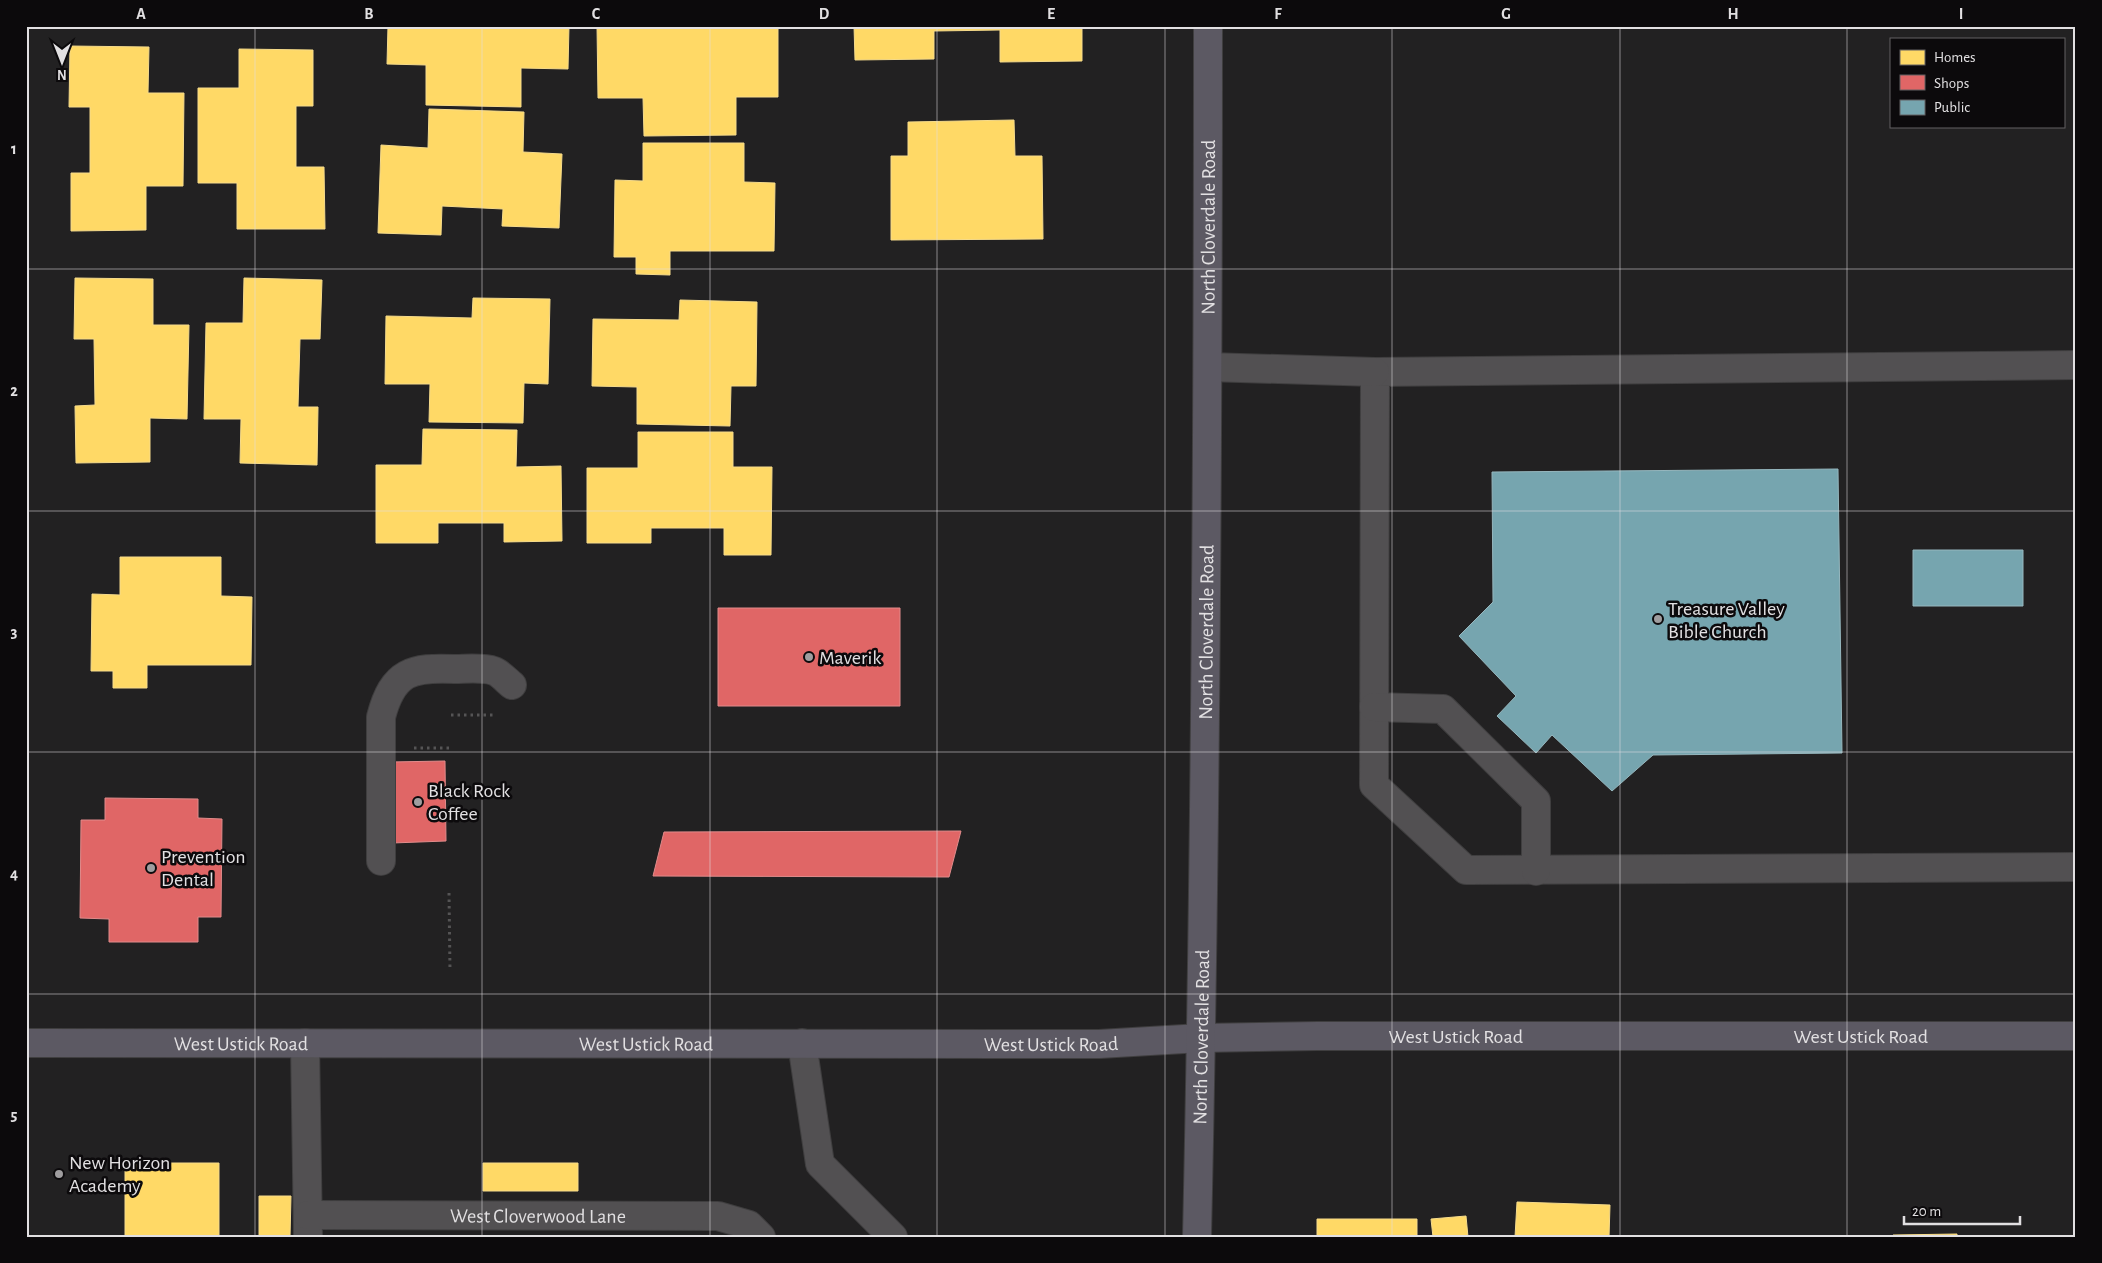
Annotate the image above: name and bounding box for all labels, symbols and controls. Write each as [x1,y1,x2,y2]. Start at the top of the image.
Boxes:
text: A [136,6,146,22]
text: B [364,6,374,22]
text: C [592,6,601,22]
text: D [819,6,830,22]
text: E [1047,6,1055,22]
text: F [1274,6,1282,22]
text: G [1501,6,1511,22]
text: H [1727,6,1739,22]
text: I [1959,6,1963,22]
north arrow [38,38,88,88]
legend [1890,38,2064,128]
text: Homes [1934,50,1976,65]
text: N [57,67,67,81]
text: Shops [1934,76,1969,91]
text: Public [1934,100,1970,115]
street label: North Cloverdale Road [1199,139,1219,315]
text: 1 [11,141,17,157]
text: 2 [10,383,18,399]
street label: North Cloverdale Road [1196,544,1218,720]
place label: Treasure Valley Bible Church [1668,599,1785,642]
marker: Treasure Valley Bible Church [1652,613,1664,625]
text: 3 [11,624,18,640]
place label: Maverik [819,648,881,668]
marker: Maverik [803,651,815,663]
place label: Black Rock Coffee [428,781,510,824]
marker: Black Rock Coffee [412,796,424,808]
place label: Prevention Dental [161,847,246,890]
marker: Prevention Dental [145,862,157,874]
text: 4 [10,866,18,882]
street label: North Cloverdale Road [1190,949,1213,1125]
street label: West Ustick Road [1389,1027,1523,1047]
street label: West Ustick Road [1794,1027,1928,1047]
street label: West Ustick Road [174,1034,308,1054]
street label: West Ustick Road [984,1034,1119,1055]
street label: West Ustick Road [579,1035,713,1055]
text: 5 [11,1107,18,1123]
place label: New Horizon Academy [69,1153,170,1196]
marker: New Horizon Academy [53,1168,65,1180]
scale bar [1904,1193,2021,1225]
text: 20 m [1912,1204,1941,1219]
street label: West Cloverwood Lane [450,1206,626,1227]

